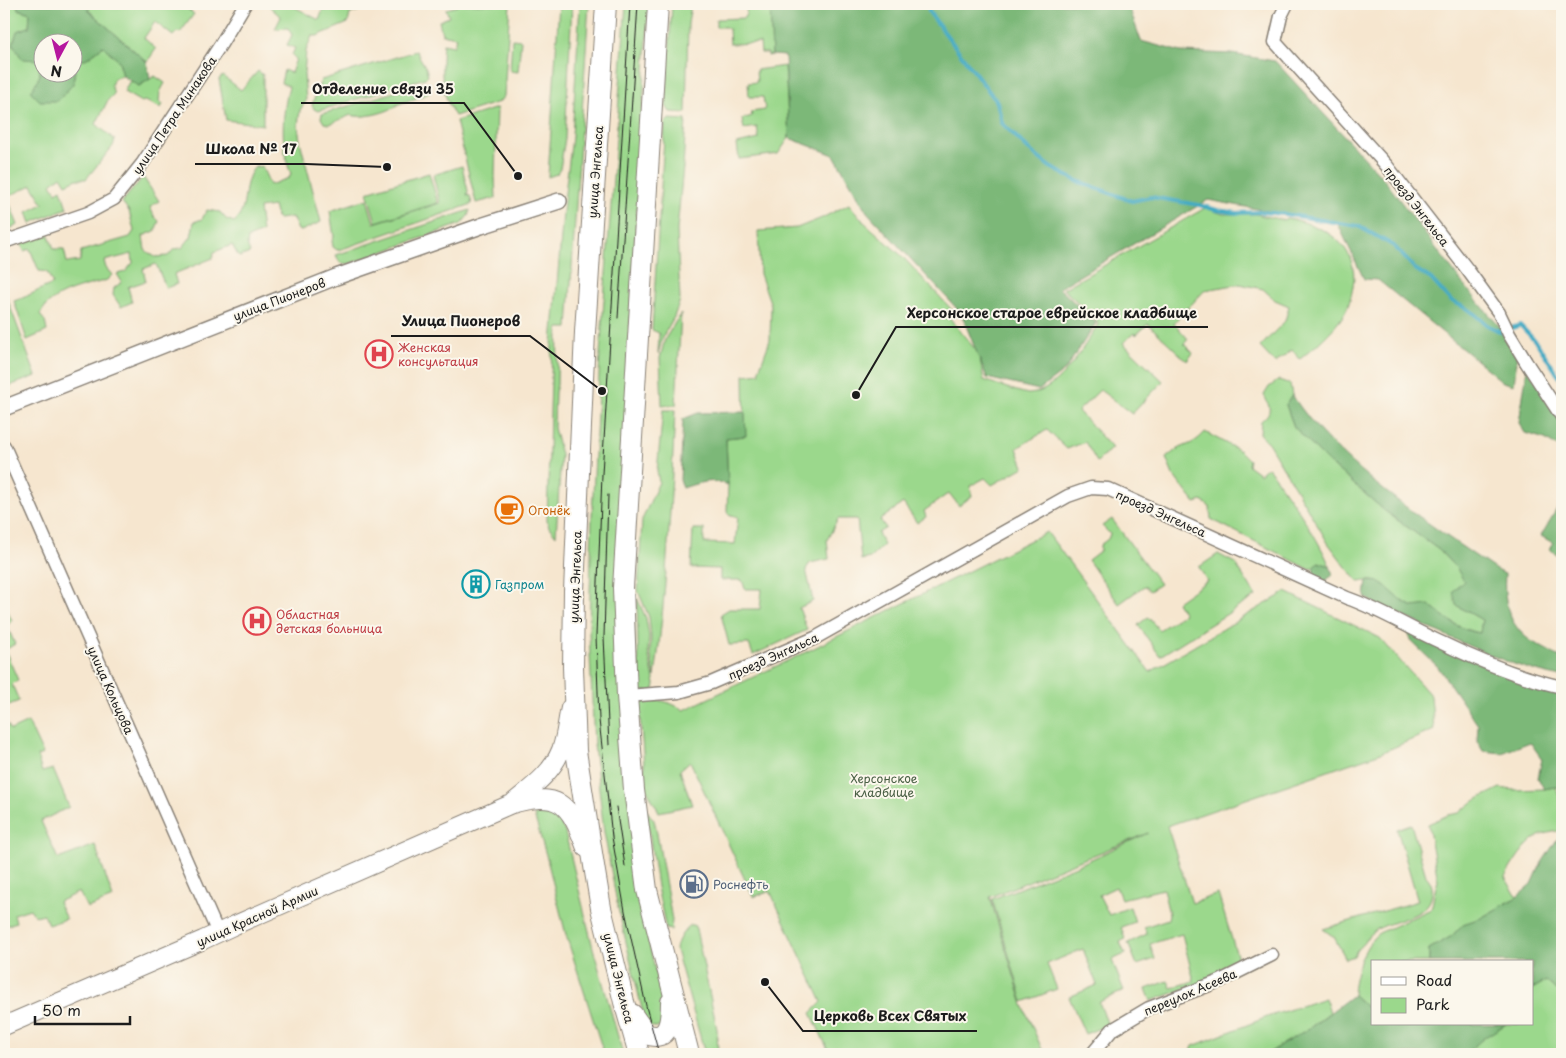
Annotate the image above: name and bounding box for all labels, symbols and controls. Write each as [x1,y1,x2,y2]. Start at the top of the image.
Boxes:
north arrow [32,32,82,82]
street label: улица Петра Минакова [128,52,221,178]
text: N [50,60,63,82]
callout: Отделение связи 35 [301,74,464,103]
text: Отделение связи 35 [312,78,454,99]
street label: улица Энгельса [583,125,607,219]
callout: Школа № 17 [195,135,306,164]
text: Школа № 17 [206,138,297,159]
street label: проезд Энгельса [1380,162,1454,250]
street label: улица Пионеров [230,273,328,325]
callout: Херсонское старое еврейское кладбище [896,298,1208,327]
text: Херсонское старое еврейское кладбище [907,302,1197,323]
callout: Улица Пионеров [391,307,530,336]
text: Улица Пионеров [401,310,521,331]
place label: Женская консультация [398,338,479,370]
hospital icon: Женская консультация [364,339,394,369]
street label: проезд Энгельса [1113,485,1209,541]
cafe icon: Огонёк [494,495,524,525]
place label: Огонёк [528,501,571,519]
street label: улица Энгельса [564,530,586,624]
building icon: Газпром [461,569,491,599]
place label: Газпром [495,575,544,593]
place label: Областная детская больница [276,605,383,637]
hospital icon: Областная детская больница [242,606,272,636]
street label: проезд Энгельса [725,628,821,684]
street label: улица Кольцова [84,643,139,737]
park label: Херсонское кладбище [850,769,918,801]
fuel station icon: Роснефть [679,869,709,899]
place label: Роснефть [713,875,769,893]
street label: улица Красной Армии [193,881,321,951]
street label: улица Энгельса [599,931,639,1026]
legend [1371,960,1534,1026]
street label: переулок Асеева [1141,964,1240,1020]
text: Road [1416,968,1452,991]
text: Park [1416,992,1450,1015]
scale bar [35,993,130,1025]
text: 50 m [42,998,81,1021]
callout: Церковь Всех Святых [803,1002,977,1031]
text: Церковь Всех Святых [814,1005,967,1026]

